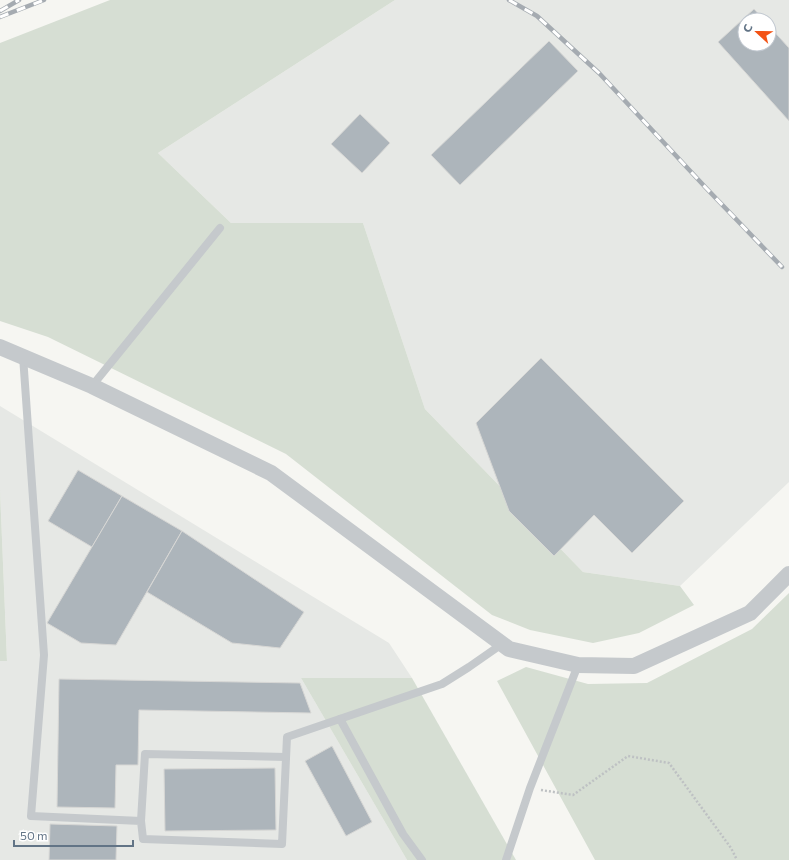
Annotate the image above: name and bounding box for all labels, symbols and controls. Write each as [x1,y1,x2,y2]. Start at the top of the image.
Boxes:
north arrow [737,12,777,52]
text: С [740,22,755,34]
scale bar [14,822,133,848]
text: 50 m [20,828,48,842]

